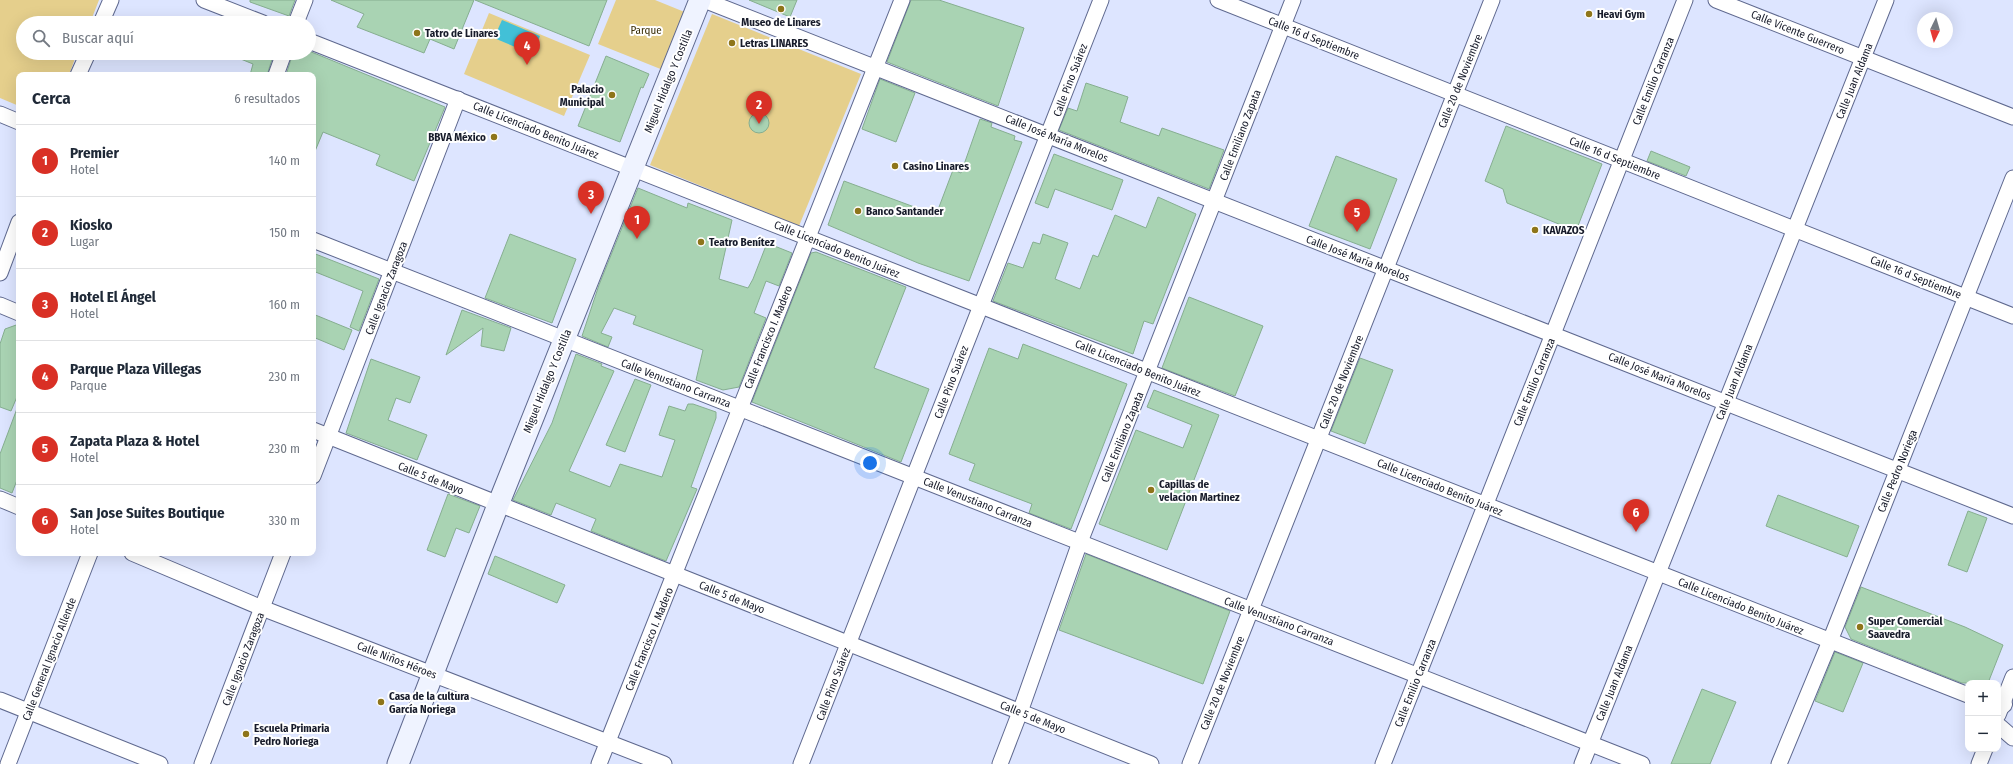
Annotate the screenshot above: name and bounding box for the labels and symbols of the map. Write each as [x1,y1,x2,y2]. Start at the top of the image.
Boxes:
marker: Museo de Linares [776,4,786,14]
place label: Heavi Gym [1597,8,1645,21]
street label: Calle Vicente Guerrero [1749,8,1847,57]
marker: Heavi Gym [1584,9,1594,19]
north arrow [1917,12,1953,48]
street label: Calle 16 d Septiembre [1266,14,1361,63]
place label: Museo de Linares [741,16,821,29]
park label: Parque [630,24,662,37]
place label: Tatro de Linares [425,27,498,40]
street label: Miguel Hidalgo Y Costilla [642,27,695,135]
marker: Tatro de Linares [412,28,422,38]
pin: 4 [514,32,540,65]
street label: Calle 20 de Noviembre [1436,32,1485,130]
street label: Calle Emilio Carranza [1630,35,1677,127]
place label: Letras LINARES [740,37,808,50]
marker: Letras LINARES [727,38,737,48]
street label: Calle Pino Suárez [1051,41,1091,118]
street label: Calle Juan Aldama [1833,41,1876,121]
place label: Palacio Municipal [560,83,605,109]
street label: Calle Emiliano Zapata [1217,88,1264,183]
marker: Palacio Municipal [607,90,617,100]
pin: 2 [746,91,772,124]
street label: Calle Licenciado Benito Juárez [471,99,601,162]
street label: Calle José María Morelos [1003,112,1110,165]
place label: BBVA México [428,131,486,144]
marker: BBVA México [489,132,499,142]
street label: Calle 16 d Septiembre [1567,134,1662,183]
place label: Casino Linares [903,160,969,173]
marker: Casino Linares [890,161,900,171]
pin: 3 [578,181,604,214]
pin: 5 [1344,199,1370,232]
place label: Banco Santander [866,205,945,218]
pin: 1 [624,206,650,239]
marker: Banco Santander [853,206,863,216]
street label: Calle Licenciado Benito Juárez [772,218,902,281]
place label: KAVAZOS [1543,224,1585,237]
marker: KAVAZOS [1530,225,1540,235]
street label: Calle José María Morelos [1304,233,1412,284]
place label: Teatro Benítez [709,236,775,249]
marker: Teatro Benítez [696,237,706,247]
street label: Calle Ignacio Zaragoza [363,240,410,337]
street label: Calle 16 d Septiembre [1868,253,1963,302]
street label: Calle Francisco I. Madero [742,283,795,391]
street label: Miguel Hidalgo Y Costilla [521,327,574,435]
street label: Calle 20 de Noviembre [1317,333,1366,431]
street label: Calle Emilio Carranza [1511,336,1558,428]
street label: Calle Licenciado Benito Juárez [1073,337,1203,400]
street label: Calle Juan Aldama [1713,342,1756,422]
street label: Calle Pino Suárez [932,343,972,420]
street label: Calle José María Morelos [1606,350,1713,403]
street label: Calle Venustiano Carranza [619,357,733,410]
street label: Calle Emiliano Zapata [1098,390,1147,484]
street label: Calle Pedro Noriega [1875,428,1920,514]
your location [860,453,880,473]
street label: Calle Licenciado Benito Juárez [1375,456,1505,519]
street label: Calle 5 de Mayo [396,459,466,498]
street label: Calle Venustiano Carranza [921,475,1034,530]
place label: Capillas de velacion Martinez [1158,478,1240,504]
marker: Capillas de velacion Martinez [1146,485,1156,495]
pin: 6 [1623,499,1649,532]
street label: Calle Licenciado Benito Juárez [1676,575,1806,638]
street label: Calle 5 de Mayo [697,578,767,617]
street label: Calle Francisco I. Madero [623,585,676,693]
street label: Calle Venustiano Carranza [1222,595,1336,648]
street label: Calle General Ignacio Allende [20,596,79,723]
street label: Calle Ignacio Zaragoza [220,611,267,708]
place label: Super Comercial Saavedra [1868,615,1943,641]
marker: Super Comercial Saavedra [1855,622,1865,632]
street label: Calle 20 de Noviembre [1198,634,1247,732]
street label: Calle Emilio Carranza [1392,637,1439,729]
street label: Calle Niños Héroes [355,639,439,682]
street label: Calle Juan Aldama [1593,643,1636,723]
street label: Calle Pino Suárez [814,645,854,722]
place label: Casa de la cultura García Noriega [389,690,470,716]
marker: Casa de la cultura García Noriega [376,697,386,707]
street label: Calle 5 de Mayo [998,698,1068,737]
place label: Escuela Primaria Pedro Noriega [254,722,330,748]
marker: Escuela Primaria Pedro Noriega [241,729,251,739]

